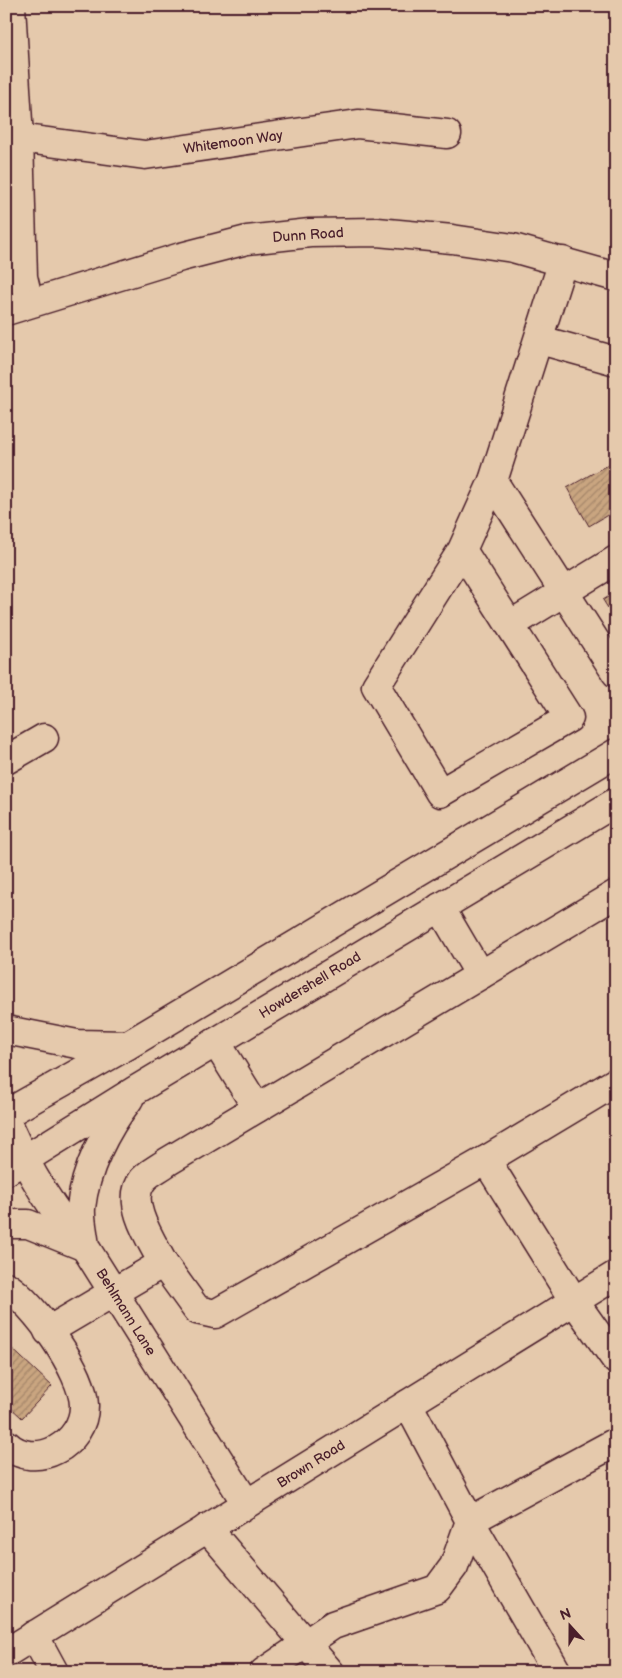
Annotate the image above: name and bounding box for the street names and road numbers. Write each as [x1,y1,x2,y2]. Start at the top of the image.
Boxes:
street label: Whitemoon Way [182,127,284,157]
street label: Dunn Road [272,224,344,246]
street label: Howdershell Road [256,948,364,1022]
street label: Behlmann Lane [92,1265,160,1359]
street label: Brown Road [274,1436,348,1492]

